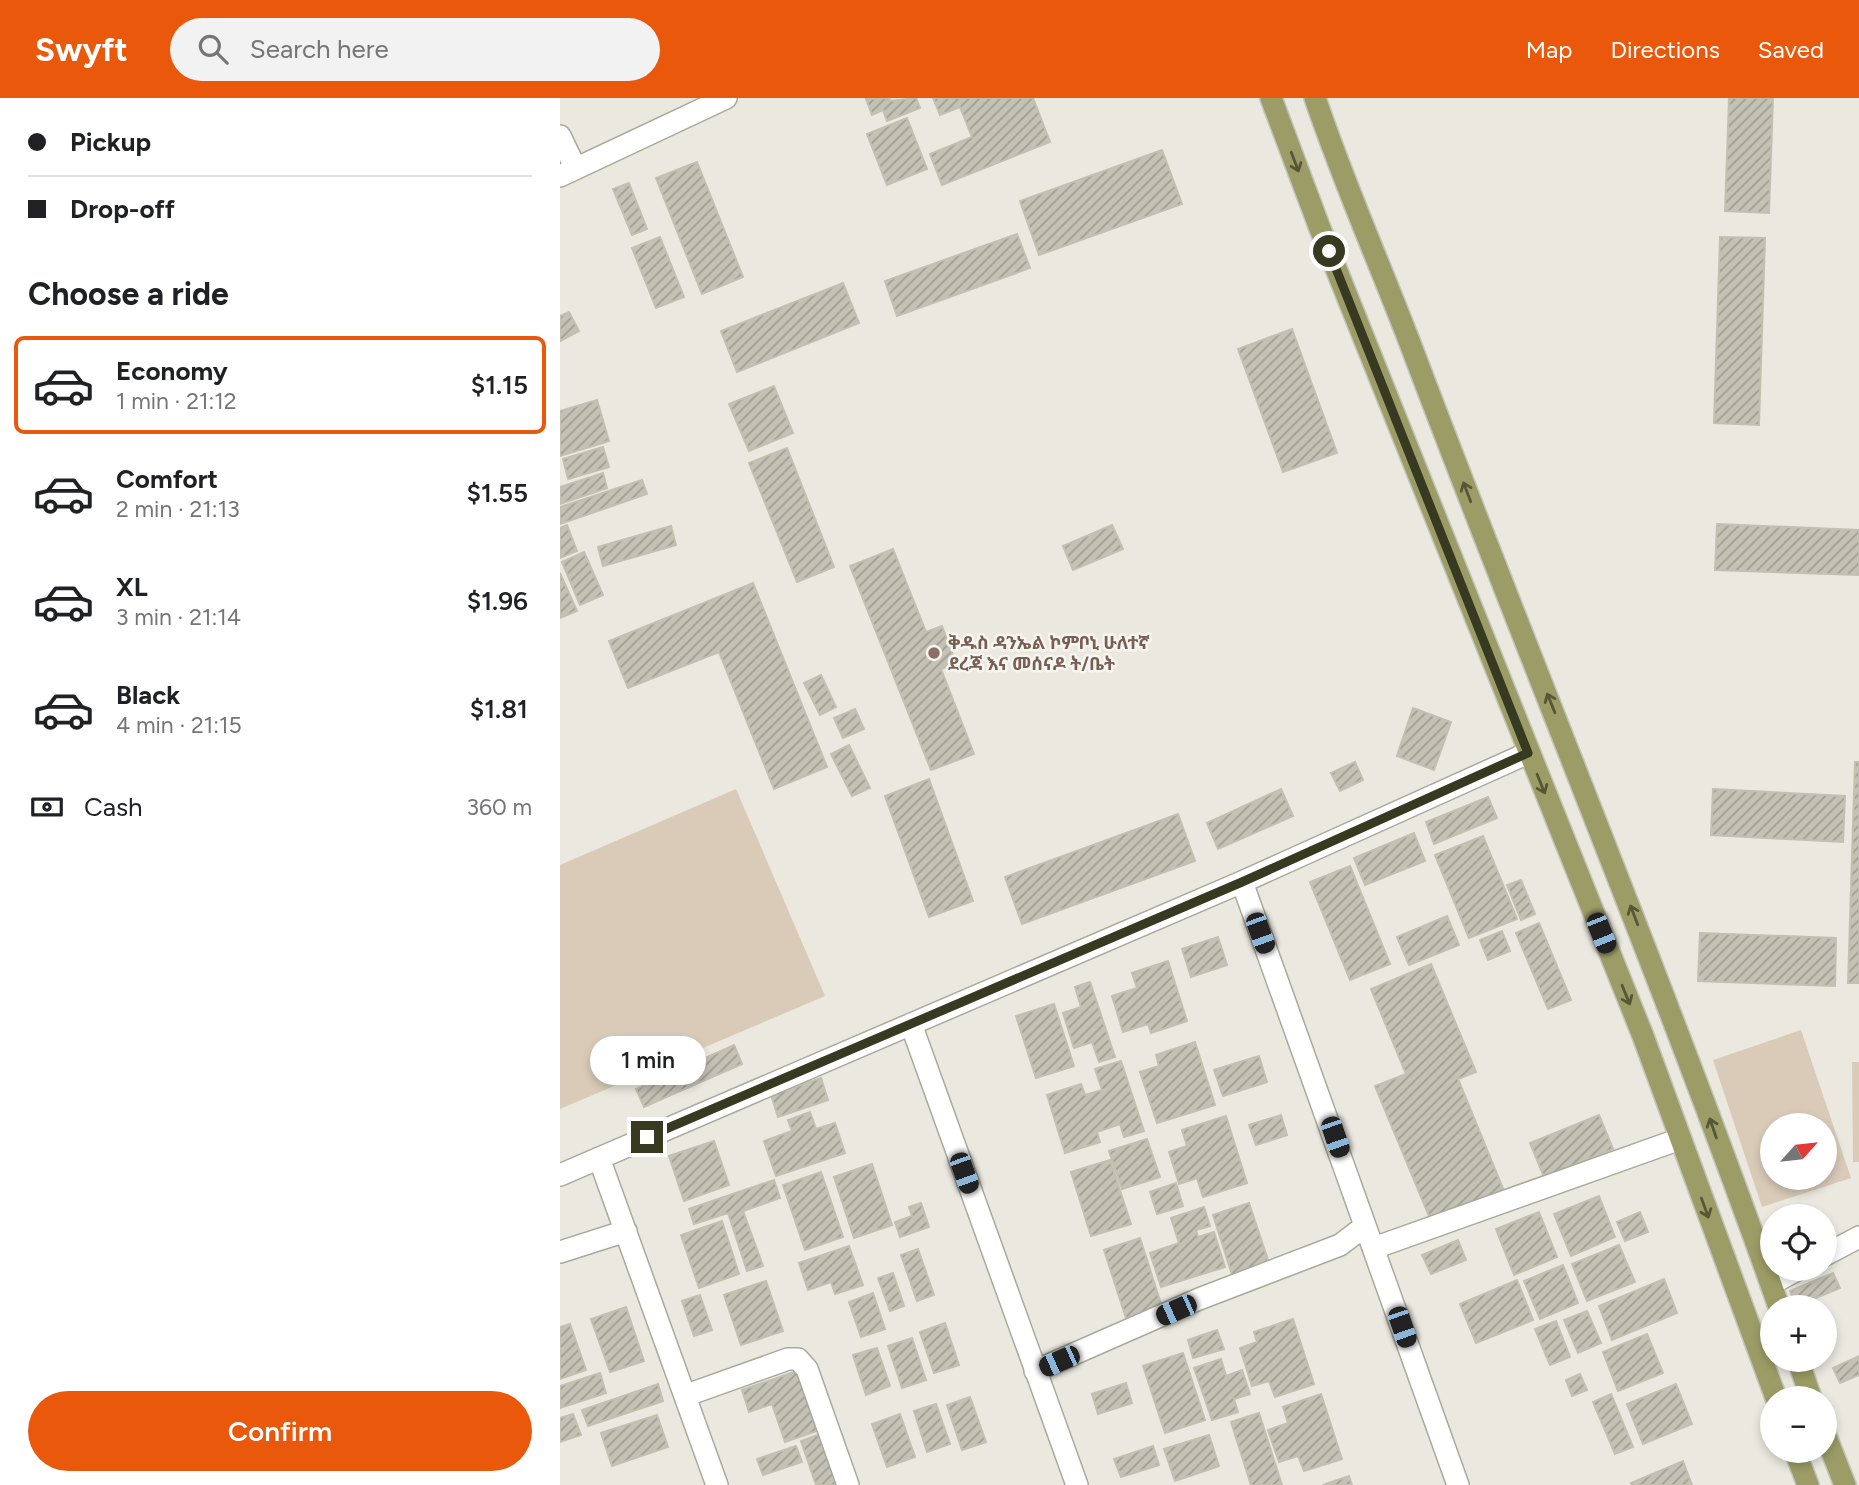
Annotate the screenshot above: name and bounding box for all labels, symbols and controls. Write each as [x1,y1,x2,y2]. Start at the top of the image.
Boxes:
search box [170,18,660,81]
text: Swyft [35,30,128,69]
icon: search [194,30,232,68]
text: Search here [250,33,389,65]
text: Map [1526,35,1572,64]
text: Directions [1610,35,1720,64]
text: Saved [1758,35,1824,64]
text: Pickup [70,126,151,158]
one-way arrow [1289,151,1302,173]
text: Drop-off [70,193,175,225]
route start [1313,235,1345,267]
text: Choose a ride [28,275,229,313]
icon: car [32,354,95,417]
text: Economy [116,355,228,387]
text: $1.15 [471,369,528,401]
text: 1 min · 21:12 [116,387,237,415]
icon: car [32,462,95,525]
text: Comfort [116,463,218,495]
text: $1.55 [467,477,528,509]
one-way arrow [1459,482,1472,503]
text: 2 min · 21:13 [116,495,240,523]
icon: car [32,570,95,633]
text: XL [116,571,148,603]
text: $1.96 [467,585,528,617]
text: 3 min · 21:14 [116,603,241,631]
place label: ቅዱስ ዳንኤል ኮምቦኒ ሁለተኛ ደረጃ እና መሰናዶ ት/ቤት [948,632,1149,675]
marker: ቅዱስ ዳንኤል ኮምቦኒ ሁለተኛ ደረጃ እና መሰናዶ ት/ቤት [926,645,942,661]
icon: car [32,678,95,741]
text: Black [116,679,180,711]
text: $1.81 [470,693,528,725]
one-way arrow [1543,693,1556,715]
text: 4 min · 21:15 [116,711,242,739]
one-way arrow [1535,772,1548,794]
icon: cash [28,788,66,826]
text: Cash [84,791,143,823]
text: 360 m [466,793,532,821]
one-way arrow [1627,905,1640,926]
car [1243,910,1278,956]
car [1584,910,1619,956]
one-way arrow [1620,983,1633,1005]
callout: 1 min [589,1035,705,1084]
text: 1 min [621,1046,675,1074]
north arrow [1760,1113,1838,1190]
map controls [1760,1113,1837,1463]
car [1319,1114,1352,1160]
one-way arrow [1706,1118,1718,1140]
route end [631,1121,663,1153]
car [947,1150,982,1196]
one-way arrow [1700,1196,1712,1218]
button: locate [1760,1204,1837,1281]
car [1153,1292,1200,1328]
button: + [1760,1295,1837,1372]
car [1386,1304,1419,1350]
car [1036,1343,1083,1379]
button: − [1760,1386,1837,1463]
button: Confirm [28,1391,532,1471]

